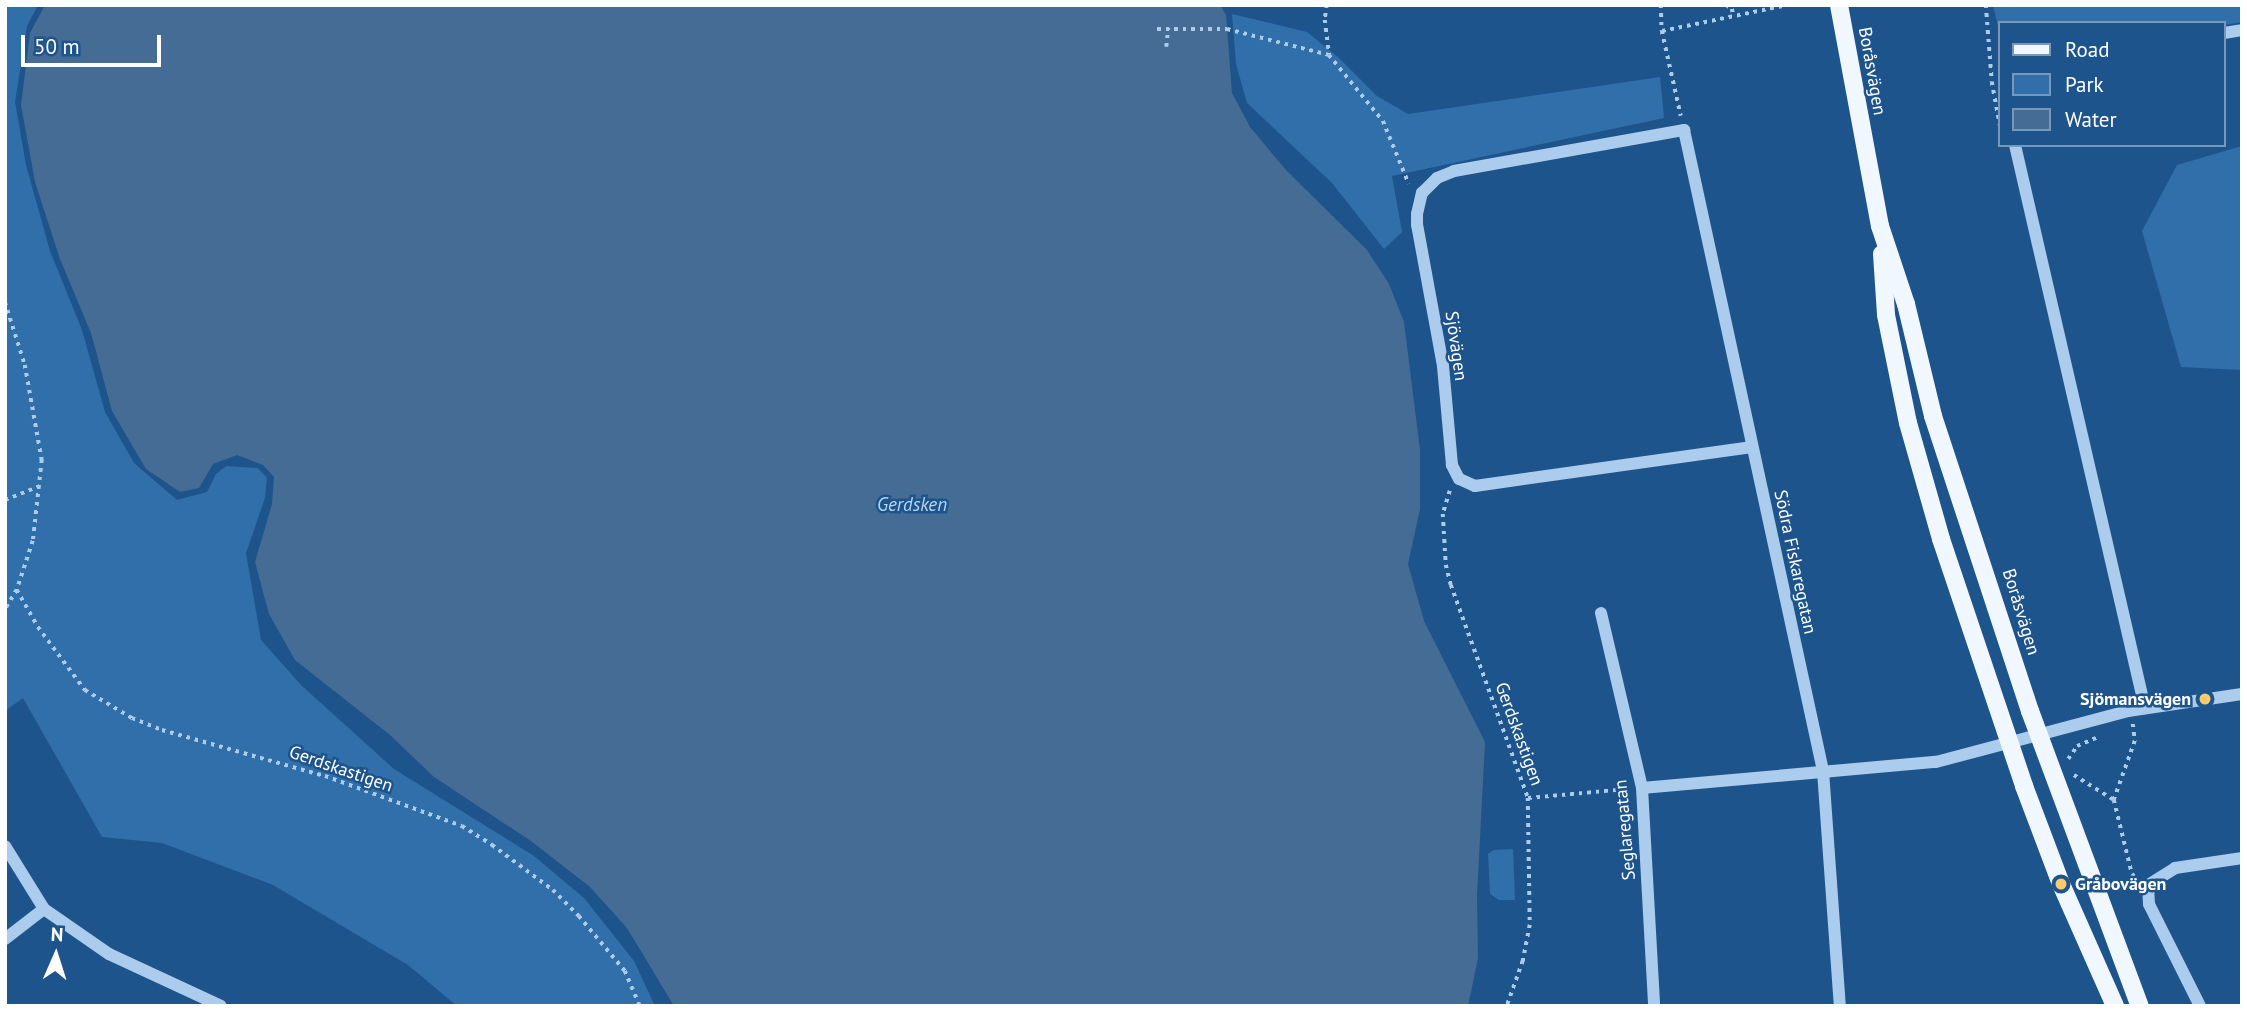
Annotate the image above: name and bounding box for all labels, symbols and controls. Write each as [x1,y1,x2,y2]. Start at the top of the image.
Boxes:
scale bar [24,21,164,65]
legend [1998,21,2226,147]
street label: Boråsvägen [1854,25,1890,117]
text: 50 m [34,33,80,60]
text: Road [2065,36,2109,63]
text: Park [2065,71,2104,98]
text: Water [2065,106,2117,133]
street label: Sjövägen [1440,310,1472,382]
street label: Södra Fiskaregatan [1769,488,1821,636]
water label: Gerdsken [877,494,947,516]
street label: Boråsvägen [1998,566,2044,658]
street label: Gerdskastigen [1490,679,1548,789]
place label: Sjömansvägen [2080,688,2191,710]
marker: Sjömansvägen [2197,691,2213,707]
street label: Gerdskastigen [286,741,396,797]
street label: Seglaregatan [1610,779,1640,881]
place label: Gråbovägen [2075,873,2166,895]
marker: Gråbovägen [2053,876,2069,892]
north arrow [21,920,91,990]
text: N [50,922,64,946]

